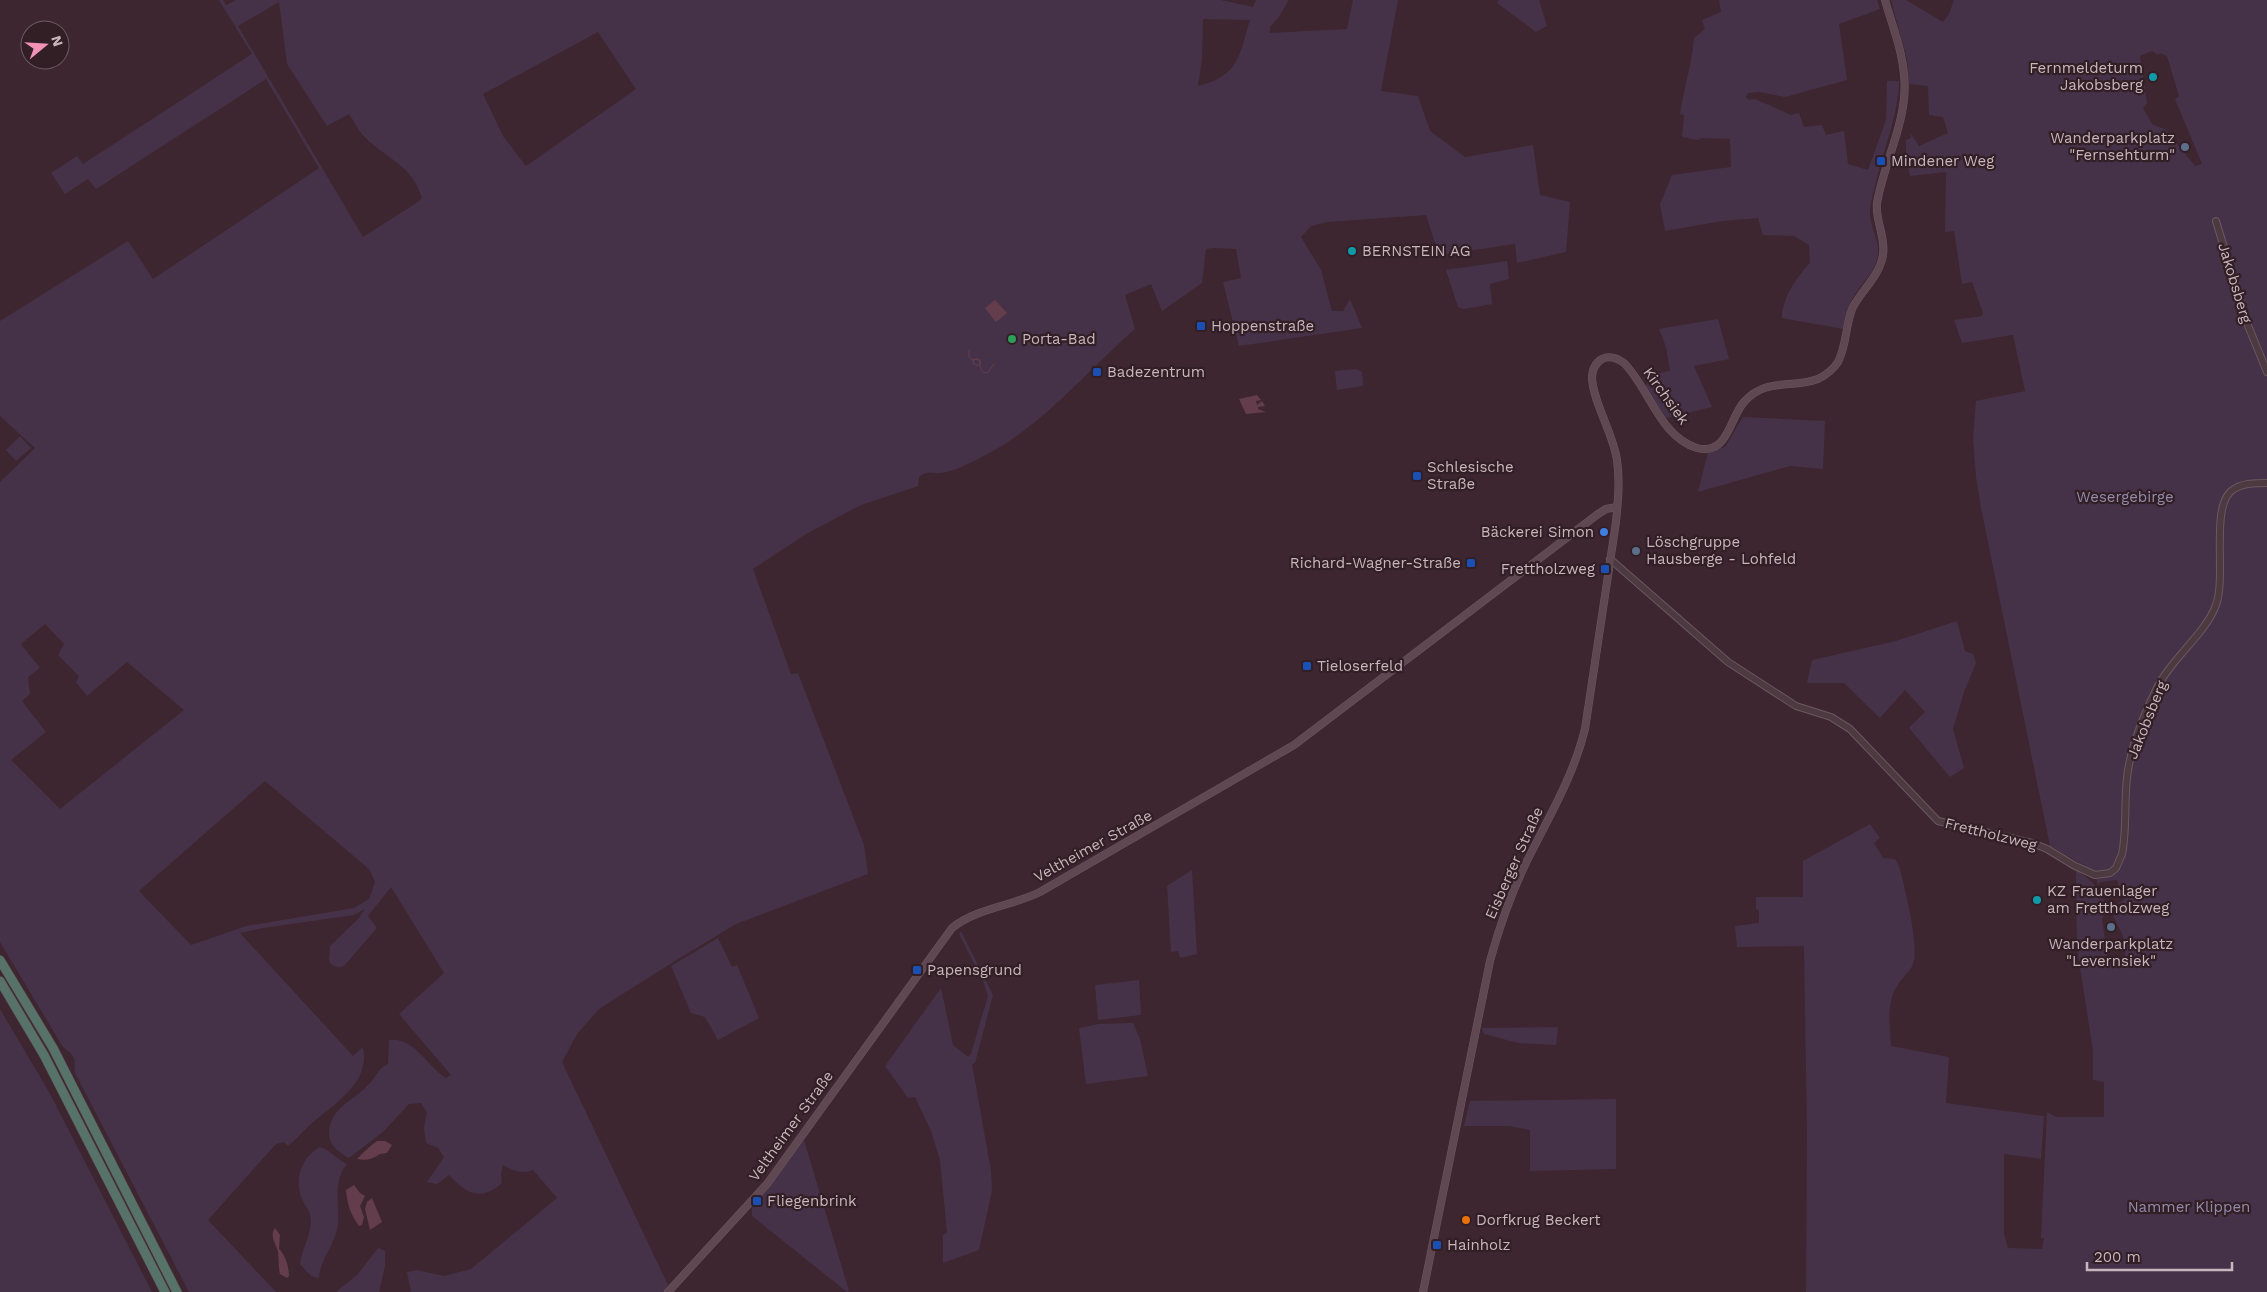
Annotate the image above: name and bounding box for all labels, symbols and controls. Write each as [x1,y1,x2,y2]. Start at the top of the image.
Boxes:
north arrow [20,20,70,70]
text: N [48,34,67,48]
place label: Fernmeldeturm Jakobsberg [2029,59,2143,94]
marker: Fernmeldeturm Jakobsberg [2147,71,2159,83]
place label: Wanderparkplatz "Fernsehturm" [2050,129,2175,164]
marker: Wanderparkplatz "Fernsehturm" [2179,141,2191,153]
place label: Mindener Weg [1891,152,1994,170]
marker: Mindener Weg [1875,155,1887,167]
street label: Jakobsberg [2214,241,2256,325]
place label: BERNSTEIN AG [1362,242,1471,260]
marker: BERNSTEIN AG [1346,245,1358,257]
place label: Hoppenstraße [1211,317,1314,335]
marker: Hoppenstraße [1195,320,1207,332]
place label: Porta-Bad [1022,330,1096,348]
marker: Porta-Bad [1006,333,1018,345]
place label: Badezentrum [1107,363,1205,381]
street label: Kirchsiek [1639,364,1693,429]
marker: Badezentrum [1091,366,1103,378]
place label: Schlesische Straße [1427,458,1514,493]
marker: Schlesische Straße [1411,470,1423,482]
park label: Wesergebirge [2076,488,2174,506]
place label: Bäckerei Simon [1481,523,1594,541]
marker: Bäckerei Simon [1598,526,1610,538]
place label: Löschgruppe Hausberge - Lohfeld [1646,533,1796,568]
marker: Löschgruppe Hausberge - Lohfeld [1630,545,1642,557]
place label: Richard-Wagner-Straße [1290,554,1461,572]
marker: Richard-Wagner-Straße [1465,557,1477,569]
place label: Frettholzweg [1501,560,1595,578]
marker: Frettholzweg [1599,563,1611,575]
place label: Tieloserfeld [1317,657,1403,675]
marker: Tieloserfeld [1301,660,1313,672]
street label: Jakobsberg [2123,678,2171,762]
street label: Eisberger Straße [1481,804,1547,922]
street label: Veltheimer Straße [1031,806,1155,886]
street label: Frettholzweg [1943,814,2039,854]
place label: KZ Frauenlager am Frettholzweg [2047,882,2169,917]
marker: KZ Frauenlager am Frettholzweg [2031,894,2043,906]
marker: Wanderparkplatz "Levernsiek" [2105,921,2117,933]
place label: Wanderparkplatz "Levernsiek" [2049,935,2173,970]
place label: Papensgrund [927,961,1022,979]
marker: Papensgrund [911,964,923,976]
street label: Veltheimer Straße [745,1067,837,1185]
place label: Fliegenbrink [767,1192,857,1210]
marker: Fliegenbrink [751,1195,763,1207]
park label: Nammer Klippen [2128,1198,2250,1216]
place label: Dorfkrug Beckert [1476,1211,1601,1229]
marker: Dorfkrug Beckert [1460,1214,1472,1226]
place label: Hainholz [1447,1236,1511,1254]
marker: Hainholz [1431,1239,1443,1251]
scale bar [2087,1240,2232,1272]
text: 200 m [2094,1248,2141,1266]

